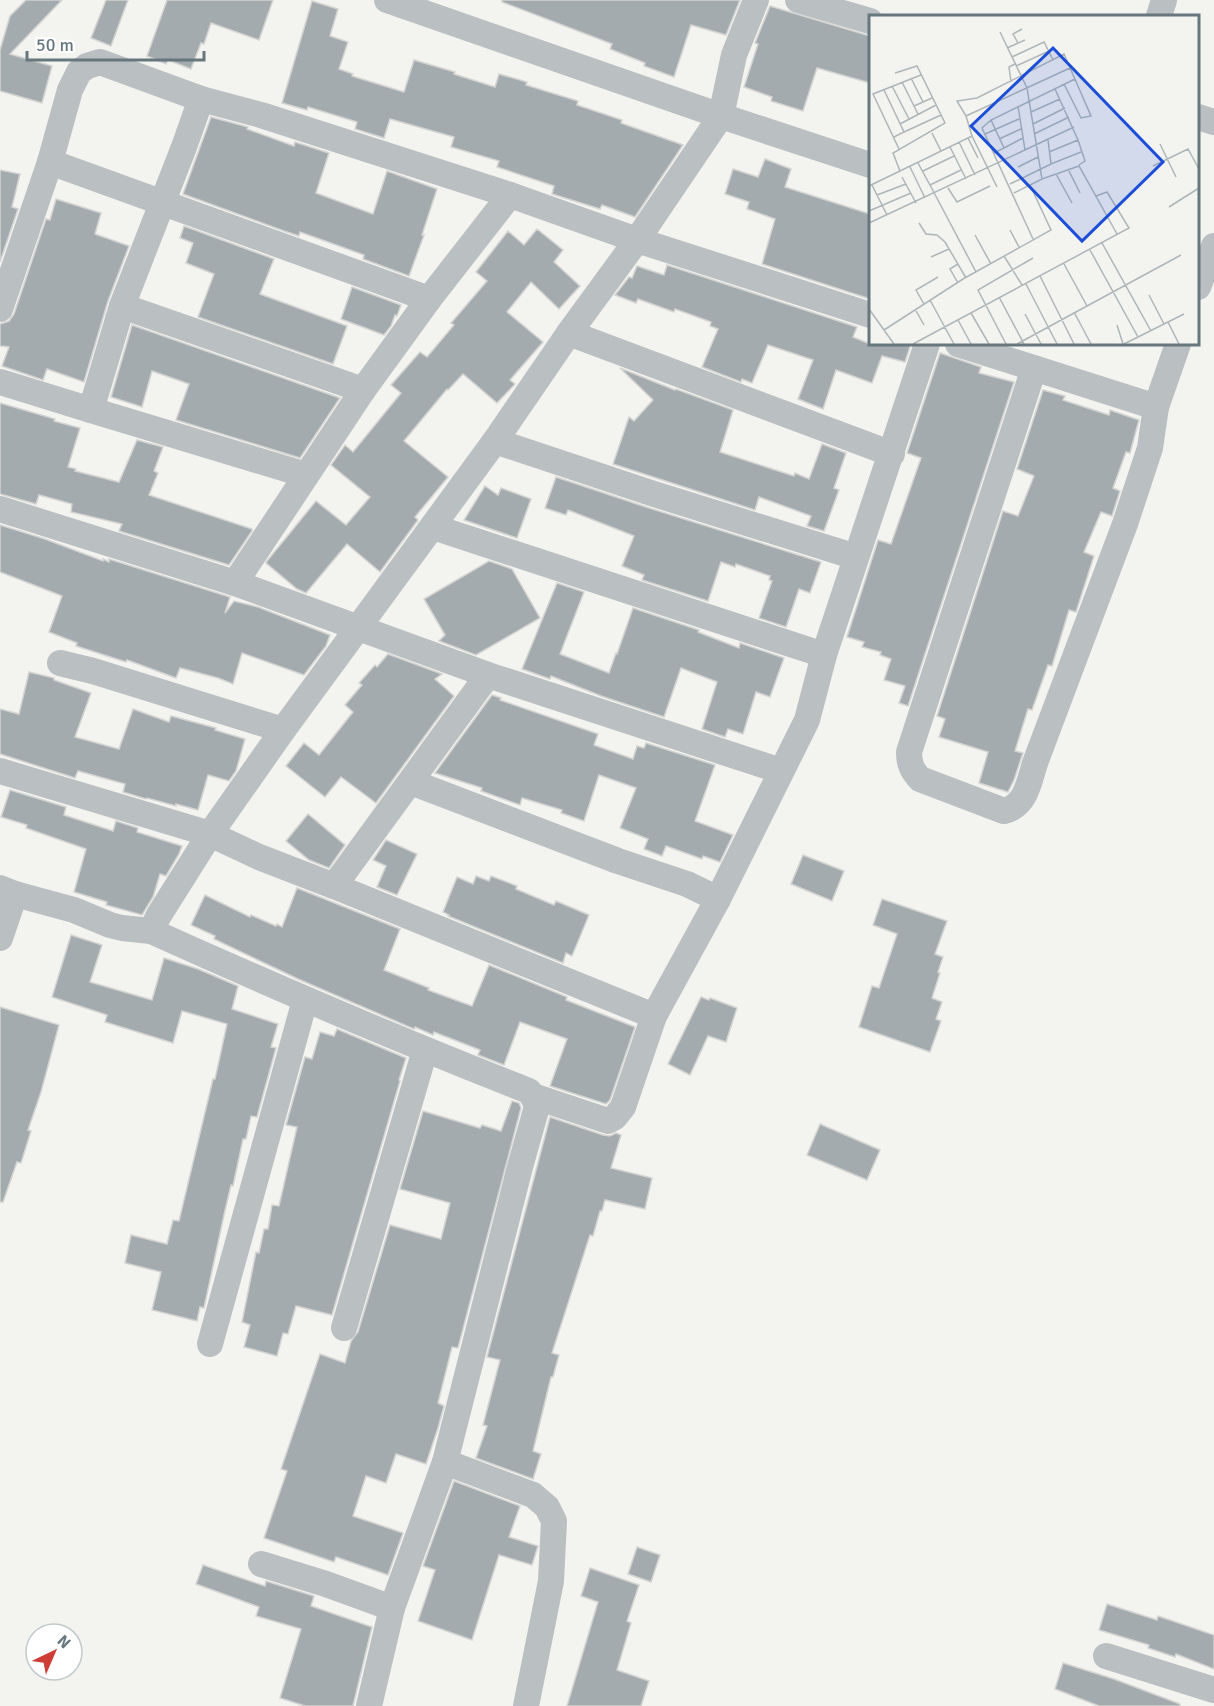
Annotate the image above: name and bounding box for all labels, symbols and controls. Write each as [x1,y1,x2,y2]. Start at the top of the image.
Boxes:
inset map [869,15,1199,345]
scale bar [27,24,204,62]
text: 50 m [36,34,74,56]
north arrow [24,1622,84,1682]
text: N [53,1631,75,1653]

